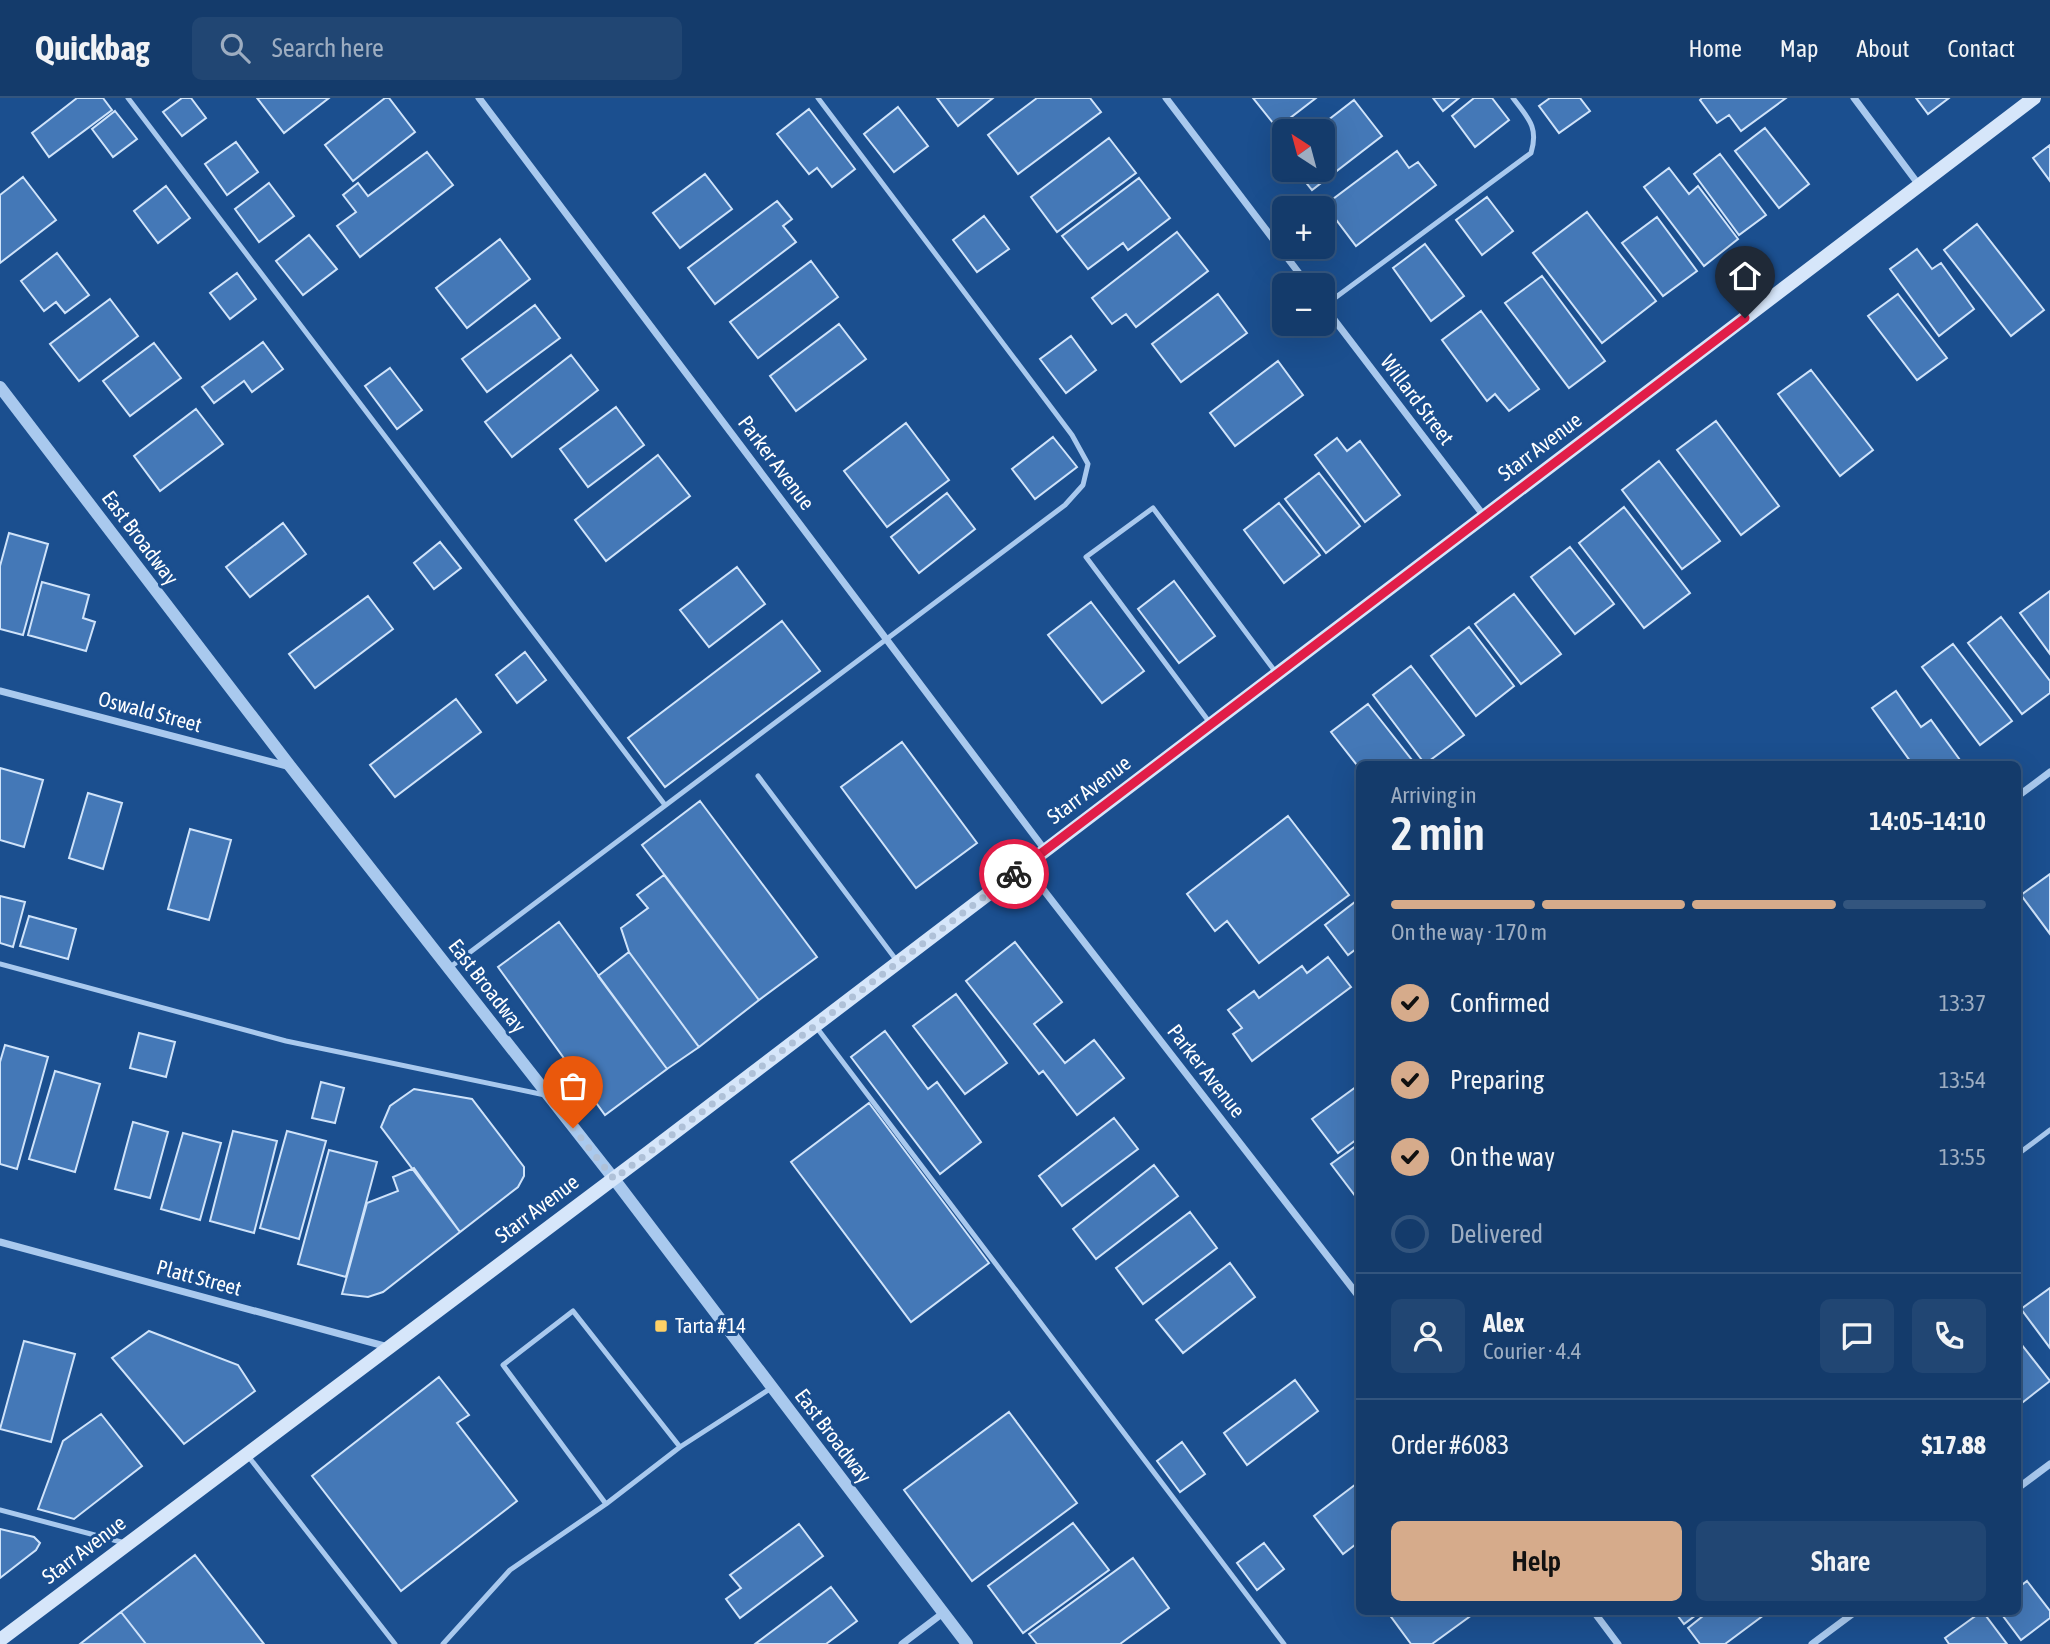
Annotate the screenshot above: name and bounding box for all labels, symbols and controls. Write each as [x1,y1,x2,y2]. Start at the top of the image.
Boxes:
search box [192,17,682,80]
text: Quickbag [35,29,150,67]
icon: search [216,29,254,67]
text: Search here [272,33,384,63]
text: Home [1688,35,1742,62]
text: Map [1780,35,1818,62]
text: About [1856,35,1909,62]
text: Contact [1947,35,2015,62]
north arrow [1272,119,1335,182]
map controls [1272,119,1335,336]
button: + [1272,196,1335,259]
pin [1715,246,1775,318]
icon: home [1726,257,1764,295]
button: − [1272,273,1335,336]
street label: Willard Street [1376,350,1459,449]
street label: Starr Avenue [1493,407,1586,485]
street label: Parker Avenue [734,411,820,514]
street label: East Broadway [98,486,184,589]
street label: Oswald Street [96,686,205,736]
street label: Starr Avenue [1042,750,1135,828]
text: Arriving in [1391,782,1477,808]
text: 14:05–14:10 [1869,806,1986,836]
text: 2 min [1391,807,1485,860]
courier [979,839,1049,909]
icon: bike [995,855,1033,893]
text: On the way · 170 m [1391,919,1547,945]
street label: East Broadway [444,934,532,1037]
icon: check [1391,984,1429,1022]
text: Confirmed [1450,988,1550,1018]
text: 13:37 [1939,990,1986,1016]
street label: Parker Avenue [1163,1019,1251,1122]
pin [543,1056,603,1128]
icon: check [1391,1061,1429,1099]
text: Preparing [1450,1065,1544,1095]
icon: bag [554,1067,592,1105]
text: 13:54 [1939,1067,1986,1093]
icon: check [1391,1138,1429,1176]
text: On the way [1450,1142,1555,1172]
text: 13:55 [1939,1144,1986,1170]
street label: Starr Avenue [490,1169,583,1247]
text: Delivered [1450,1219,1543,1249]
street label: Platt Street [154,1254,244,1300]
button: person [1391,1299,1465,1373]
button: chat [1820,1299,1894,1373]
button: phone [1912,1299,1986,1373]
text: Alex [1483,1308,1524,1338]
place label: Tarta #14 [675,1313,746,1337]
marker: Tarta #14 [653,1318,669,1334]
text: Courier · 4.4 [1483,1338,1582,1364]
street label: East Broadway [791,1384,877,1487]
text: Order #6083 [1391,1430,1510,1460]
text: $17.88 [1922,1430,1986,1460]
street label: Starr Avenue [37,1510,130,1588]
button: Help [1391,1521,1682,1601]
button: Share [1696,1521,1986,1601]

